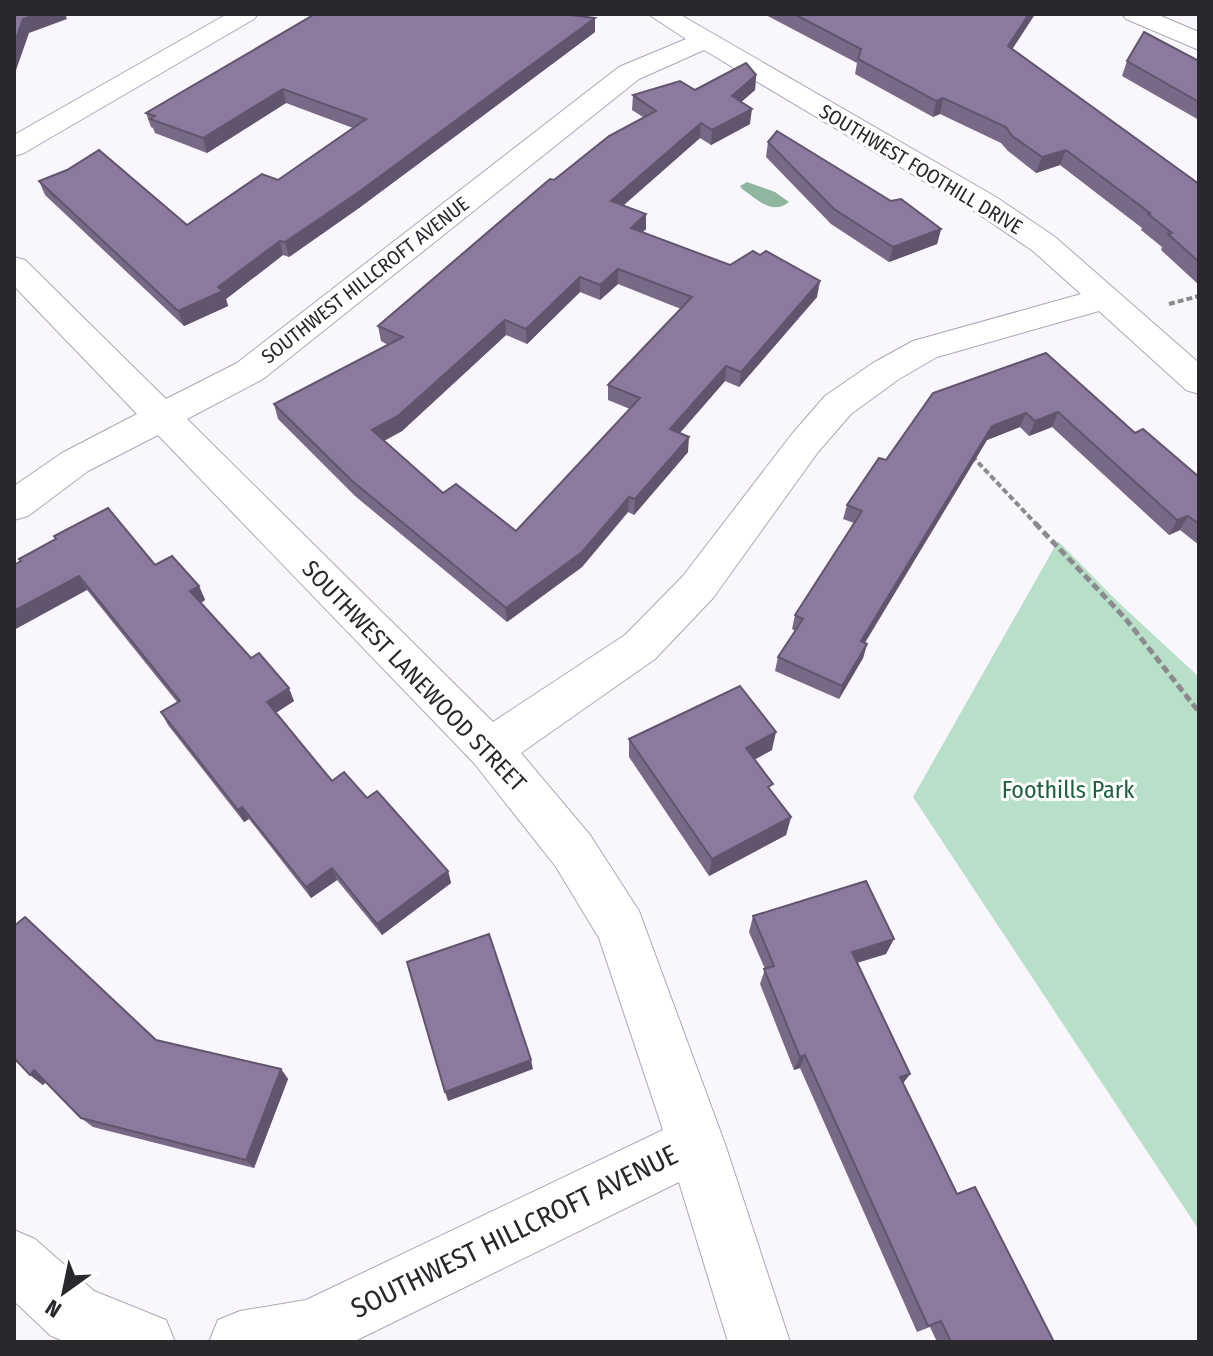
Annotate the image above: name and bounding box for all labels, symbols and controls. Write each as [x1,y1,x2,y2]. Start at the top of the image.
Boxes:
street label: SOUTHWEST FOOTHILL DRIVE [815,99,1027,239]
street label: SOUTHWEST HILLCROFT AVENUE [256,192,474,368]
street label: SOUTHWEST LANEWOOD STREET [296,555,532,797]
park label: Foothills Park [1002,776,1135,804]
street label: SOUTHWEST HILLCROFT AVENUE [346,1138,683,1325]
north arrow [24,1252,104,1332]
text: N [40,1293,66,1323]

